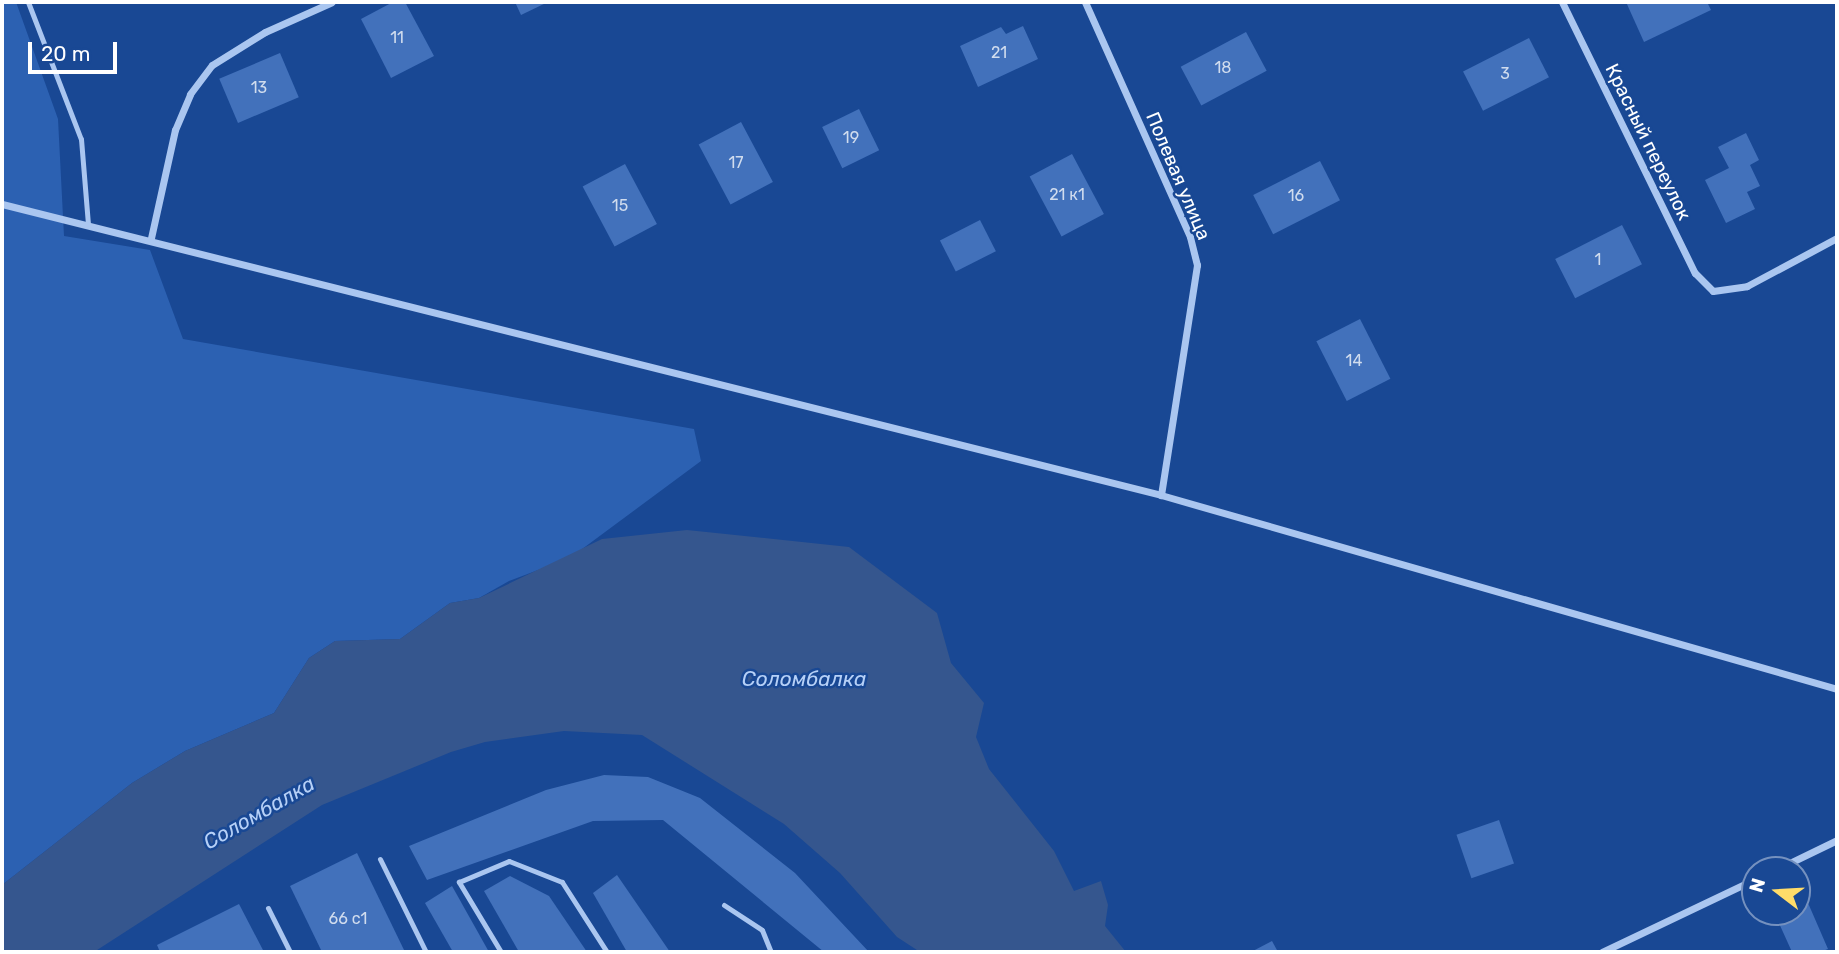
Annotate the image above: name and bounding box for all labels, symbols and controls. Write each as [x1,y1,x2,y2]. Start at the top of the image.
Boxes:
scale bar [32,28,121,72]
house number: 11 [390,28,404,48]
text: 20 m [41,41,90,66]
house number: 21 [991,43,1007,63]
house number: 18 [1214,58,1232,78]
street label: Красный переулок [1600,60,1696,224]
house number: 3 [1500,64,1510,84]
house number: 13 [251,78,267,98]
street label: Полевая улица [1141,109,1215,243]
house number: 19 [843,128,859,148]
house number: 17 [728,153,744,173]
house number: 21 к1 [1049,185,1085,205]
house number: 16 [1288,186,1304,206]
house number: 15 [612,196,628,216]
house number: 1 [1595,250,1601,270]
house number: 14 [1346,351,1362,371]
water label: Соломбалка [742,666,866,692]
water label: Соломбалка [199,771,319,855]
north arrow [1741,856,1811,926]
text: N [1744,875,1770,895]
house number: 66 с1 [329,909,367,929]

